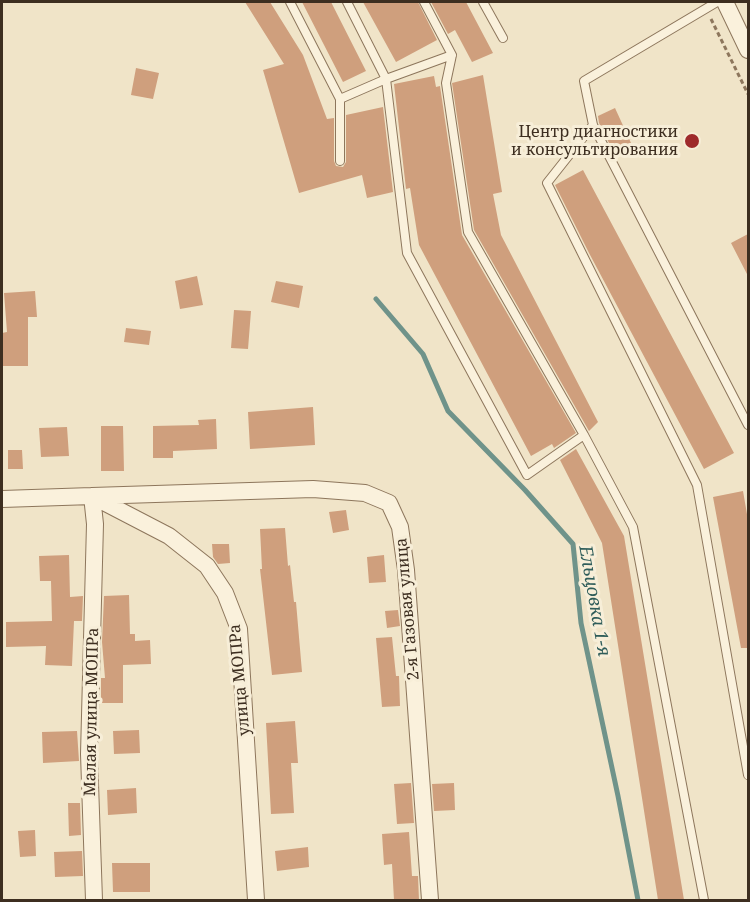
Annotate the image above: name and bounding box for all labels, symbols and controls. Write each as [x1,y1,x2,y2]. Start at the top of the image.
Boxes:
place label: Центр диагностики и консультирования [511,122,678,160]
marker: Центр диагностики и консультирования [683,132,701,150]
street label: 2-я Газовая улица [392,537,424,681]
water label: Ельцовка 1-я [574,544,614,658]
street label: улица МОПРа [226,623,254,737]
street label: Малая улица МОПРа [81,627,103,797]

